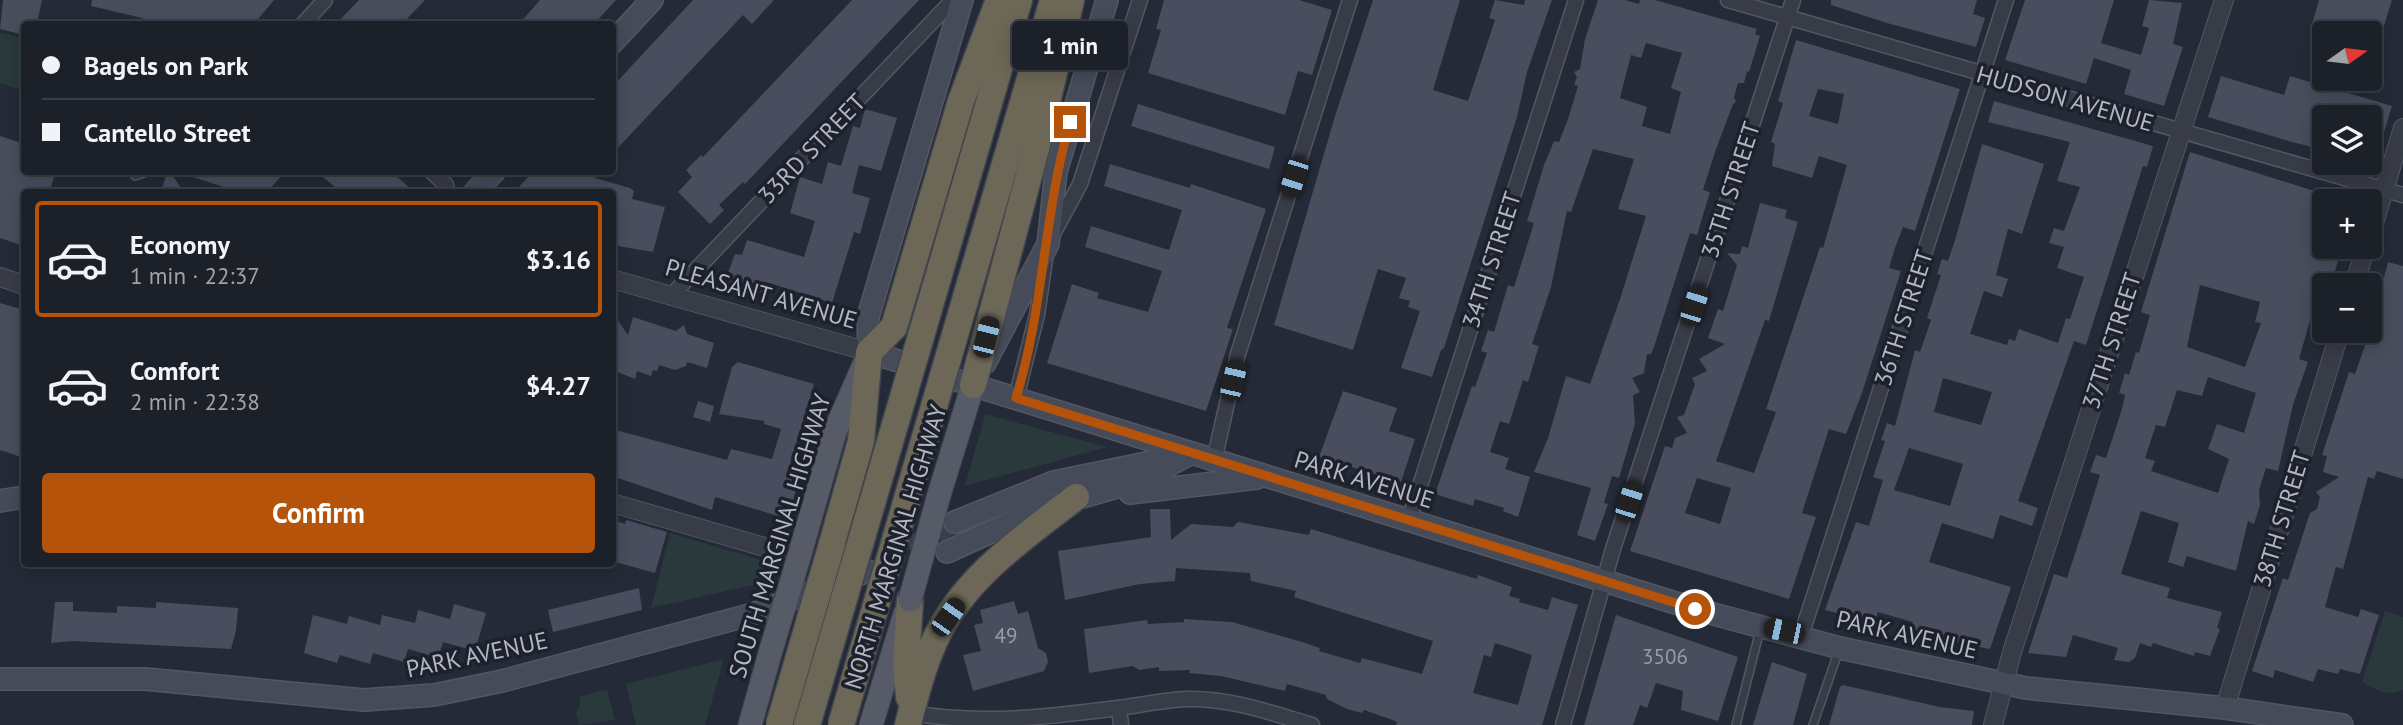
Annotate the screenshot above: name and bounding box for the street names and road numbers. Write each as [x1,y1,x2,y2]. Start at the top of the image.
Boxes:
street label: HUDSON AVENUE [1973,58,2157,139]
street label: 33RD STREET [751,87,872,210]
street label: 35TH STREET [1694,118,1767,262]
street label: 34TH STREET [1455,188,1528,332]
street label: 36TH STREET [1867,246,1940,390]
street label: PLEASANT AVENUE [662,251,860,336]
street label: 37TH STREET [2075,269,2148,413]
street label: SOUTH MARGINAL HIGHWAY [721,389,838,682]
street label: NORTH MARGINAL HIGHWAY [837,400,954,693]
street label: PARK AVENUE [1291,444,1437,515]
street label: 38TH STREET [2246,447,2317,591]
street label: PARK AVENUE [1834,603,1981,666]
street label: PARK AVENUE [403,624,550,685]

